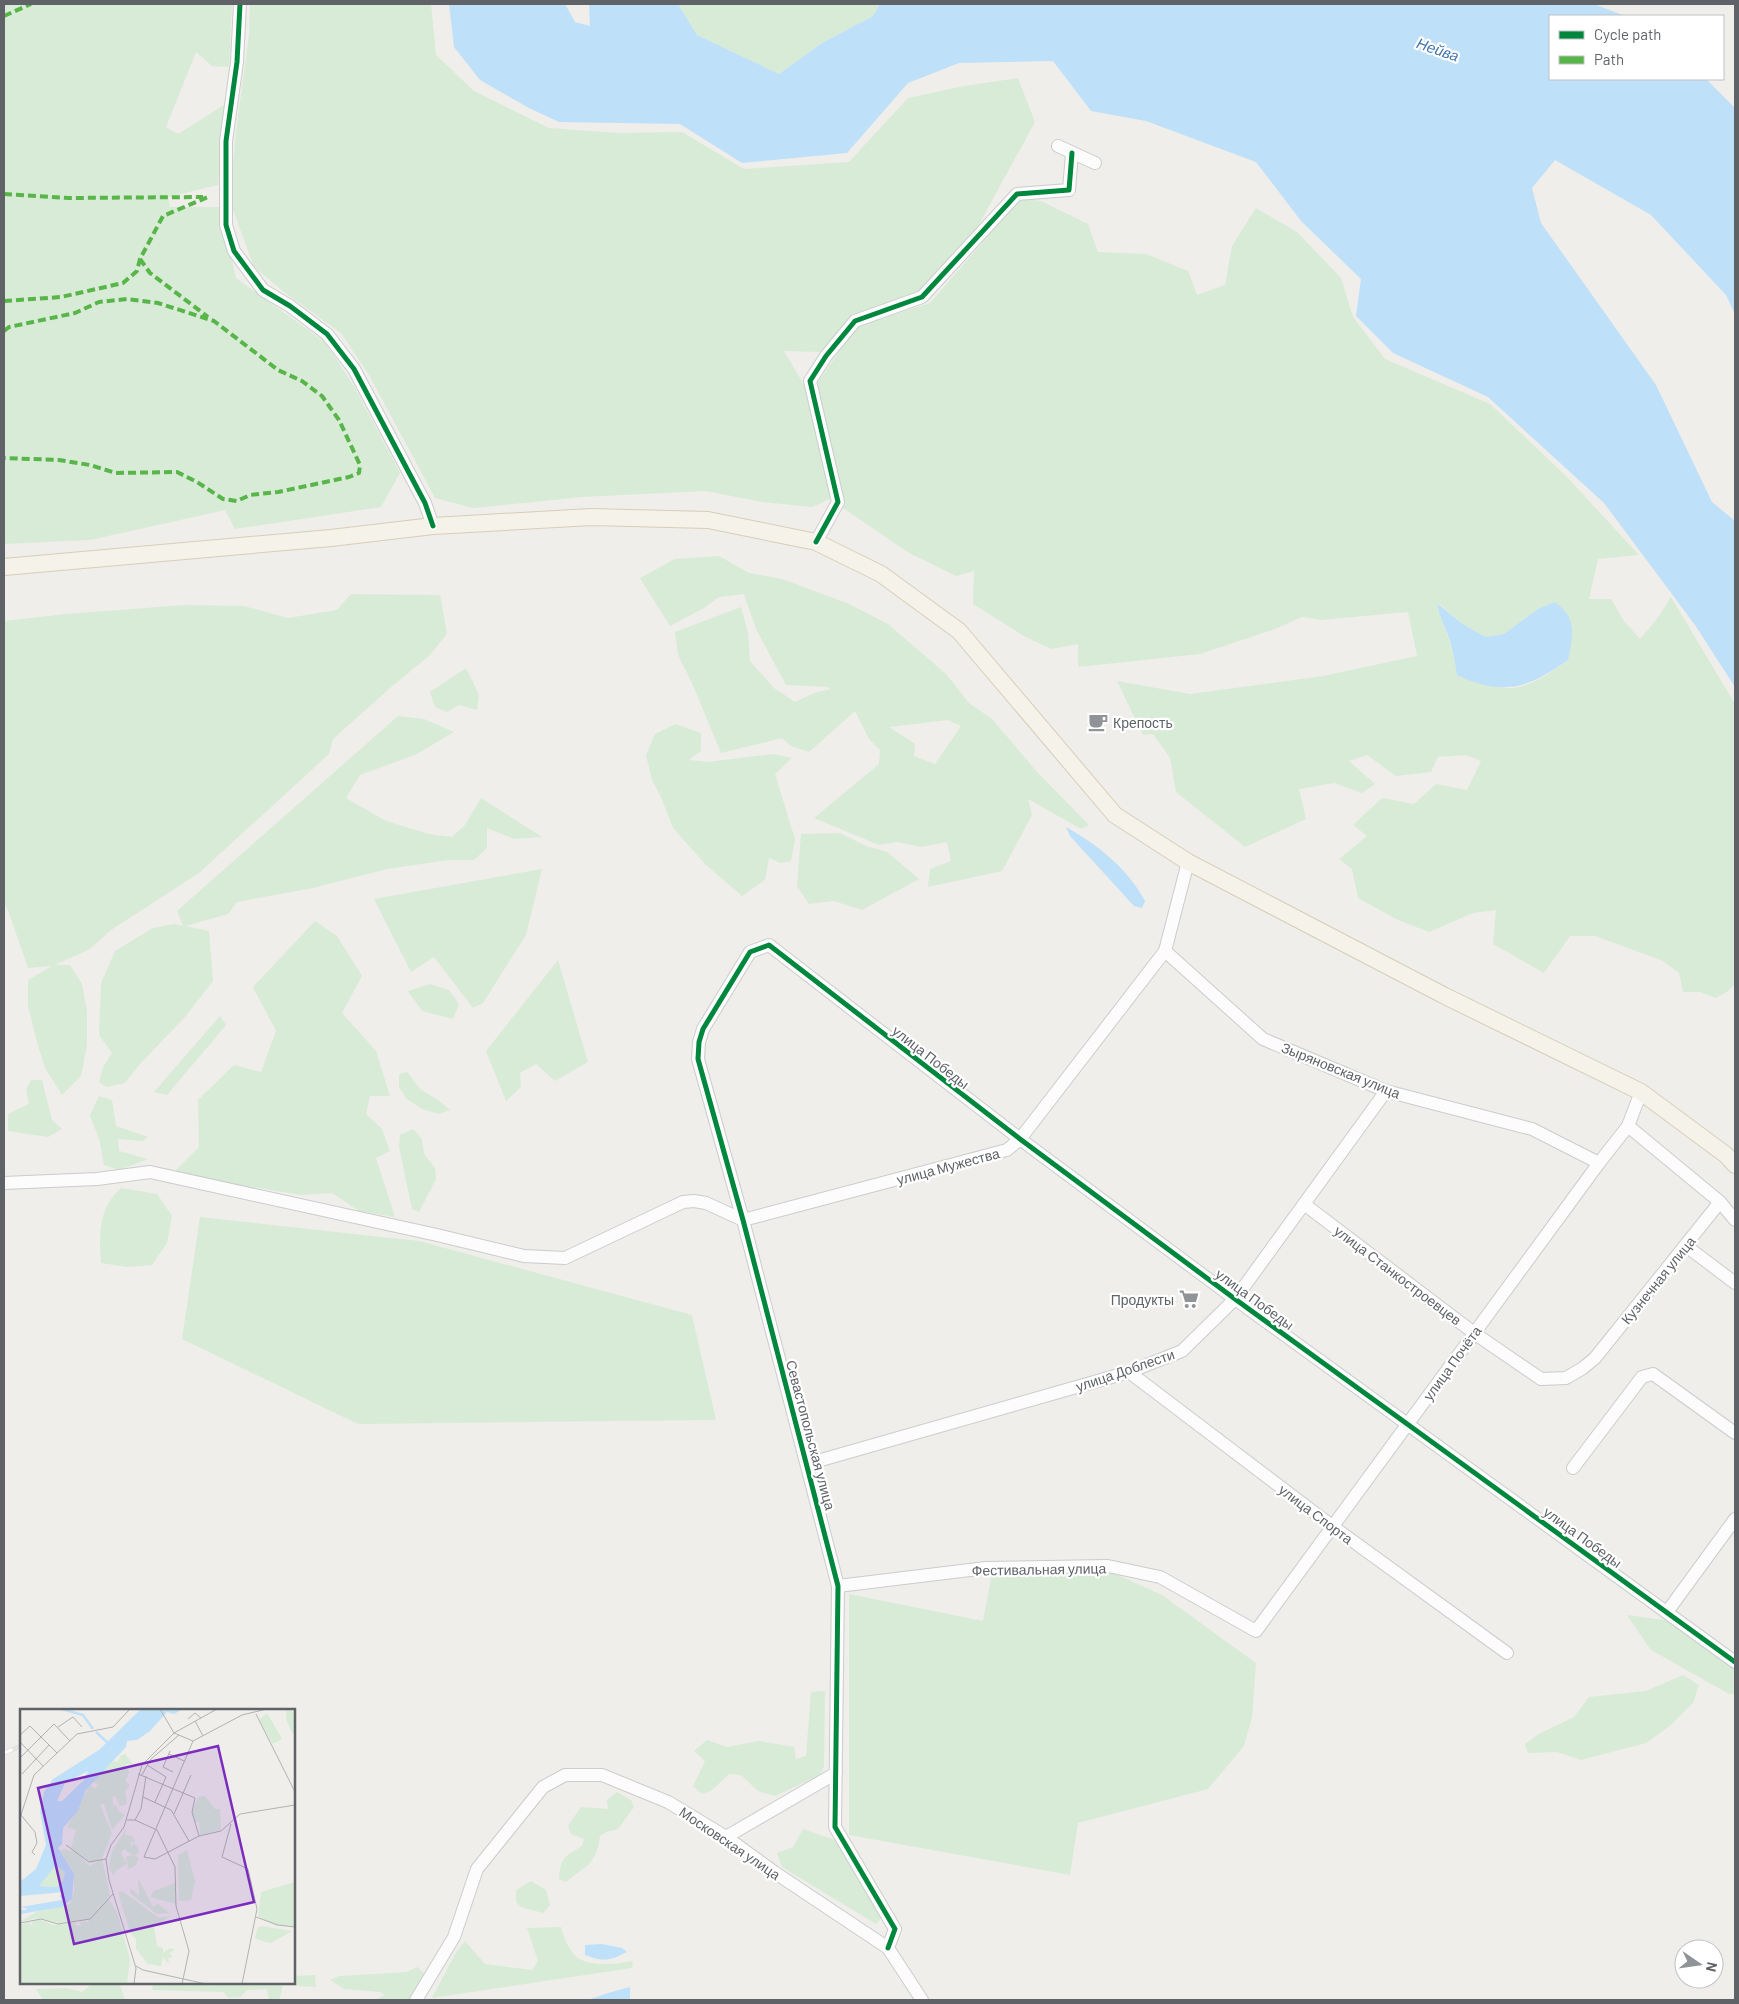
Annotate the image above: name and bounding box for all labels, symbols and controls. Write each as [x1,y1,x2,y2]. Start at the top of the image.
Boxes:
legend [1549,15,1724,80]
text: Cycle path [1594,25,1661,43]
water label: Нейва [1415,33,1461,65]
text: Path [1594,50,1624,68]
cafe icon: Крепость [1087,711,1109,733]
place label: Крепость [1113,714,1173,731]
street label: улица Победы [889,1022,973,1092]
street label: Зыряновская улица [1279,1038,1403,1102]
street label: улица Мужества [895,1144,1002,1188]
street label: улица Станкостроевцев [1331,1222,1465,1328]
street label: Кузнечная улица [1617,1232,1699,1327]
street label: улица Победы [1212,1265,1298,1333]
supermarket icon: Продукты [1178,1288,1200,1310]
place label: Продукты [1111,1291,1174,1308]
street label: улица Почёта [1419,1322,1485,1404]
street label: улица Доблести [1073,1345,1177,1395]
street label: Севастопольская улица [783,1358,839,1512]
street label: улица Спорта [1276,1481,1357,1547]
street label: улица Победы [1540,1503,1626,1571]
street label: Фестивальная улица [972,1559,1107,1579]
inset map [20,1709,295,1984]
street label: Московская улица [676,1803,784,1883]
north arrow [1674,1939,1724,1989]
text: N [1703,1961,1721,1973]

